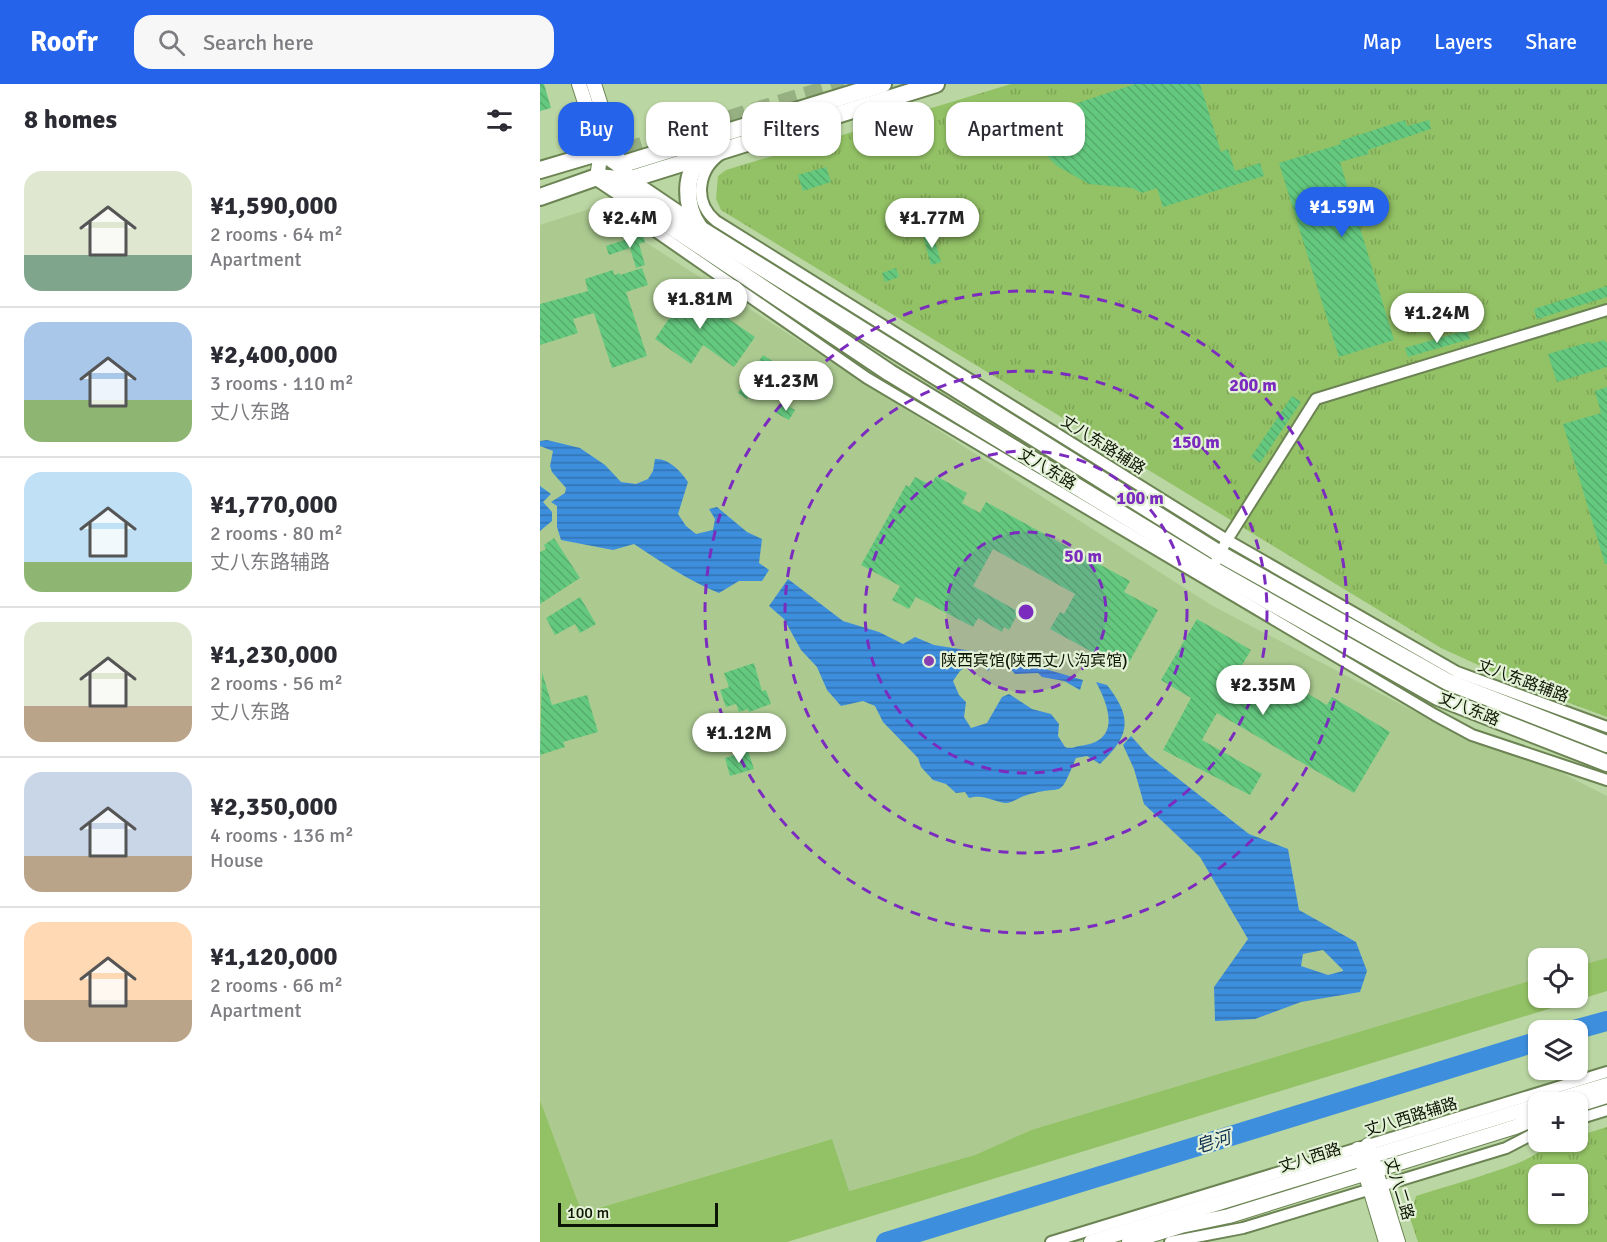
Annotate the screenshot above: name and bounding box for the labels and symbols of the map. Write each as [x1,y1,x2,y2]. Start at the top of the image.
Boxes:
pin: ¥1.59M [1293,187,1391,238]
pin: ¥2.4M [588,198,672,249]
pin: ¥1.77M [883,198,981,249]
pin: ¥1.81M [651,279,749,330]
pin: ¥1.24M [1388,293,1486,344]
pin: ¥1.23M [737,361,835,412]
text: 200 m [1229,374,1277,396]
street label: 丈八东路辅路 [1057,411,1149,479]
text: 150 m [1172,431,1220,453]
street label: 丈八东路 [1014,444,1080,494]
text: 100 m [1116,487,1164,509]
text: 50 m [1064,545,1102,567]
centre of rings [1016,602,1036,622]
place label: 陕西宾馆(陕西丈八沟宾馆) [941,651,1128,671]
marker: 陕西宾馆(陕西丈八沟宾馆) [922,654,936,668]
street label: 丈八东路辅路 [1474,655,1572,707]
pin: ¥2.35M [1214,665,1312,716]
street label: 丈八东路 [1436,688,1502,730]
pin: ¥1.12M [690,713,788,764]
street label: 丈八西路辅路 [1362,1093,1460,1141]
water label: 皂河 [1193,1125,1236,1158]
street label: 丈八西路 [1276,1139,1344,1177]
street label: 丈八二路 [1380,1155,1418,1223]
scale bar [558,1200,718,1228]

